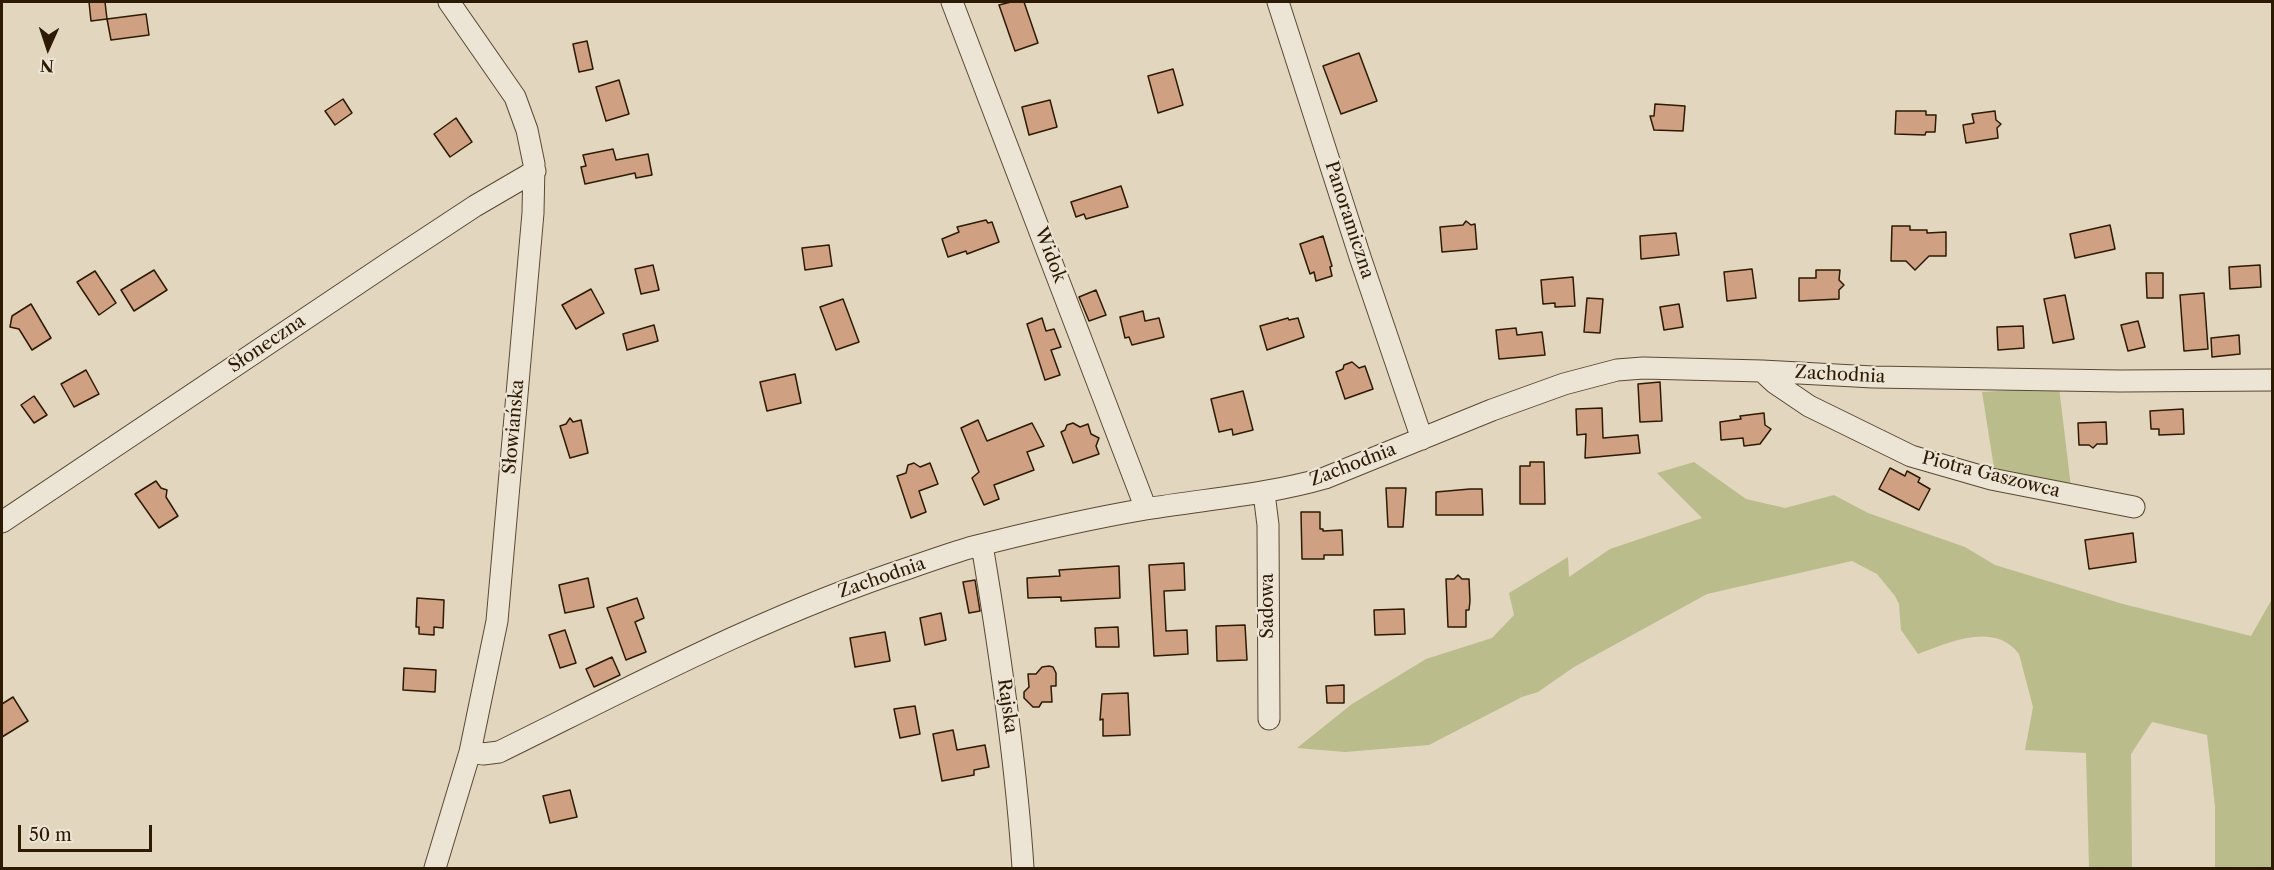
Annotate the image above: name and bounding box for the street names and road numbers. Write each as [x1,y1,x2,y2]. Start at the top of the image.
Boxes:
street label: Panoramiczna [1320,159,1378,281]
street label: Widok [1030,224,1070,286]
street label: Słoneczna [224,310,310,378]
street label: Zachodnia [1794,362,1886,388]
street label: Słowiańska [499,379,529,475]
street label: Zachodnia [1307,439,1399,491]
street label: Piotra Gaszowca [1920,447,2062,503]
street label: Zachodnia [836,553,928,603]
street label: Sadowa [1257,573,1279,639]
street label: Rajska [992,677,1022,735]

